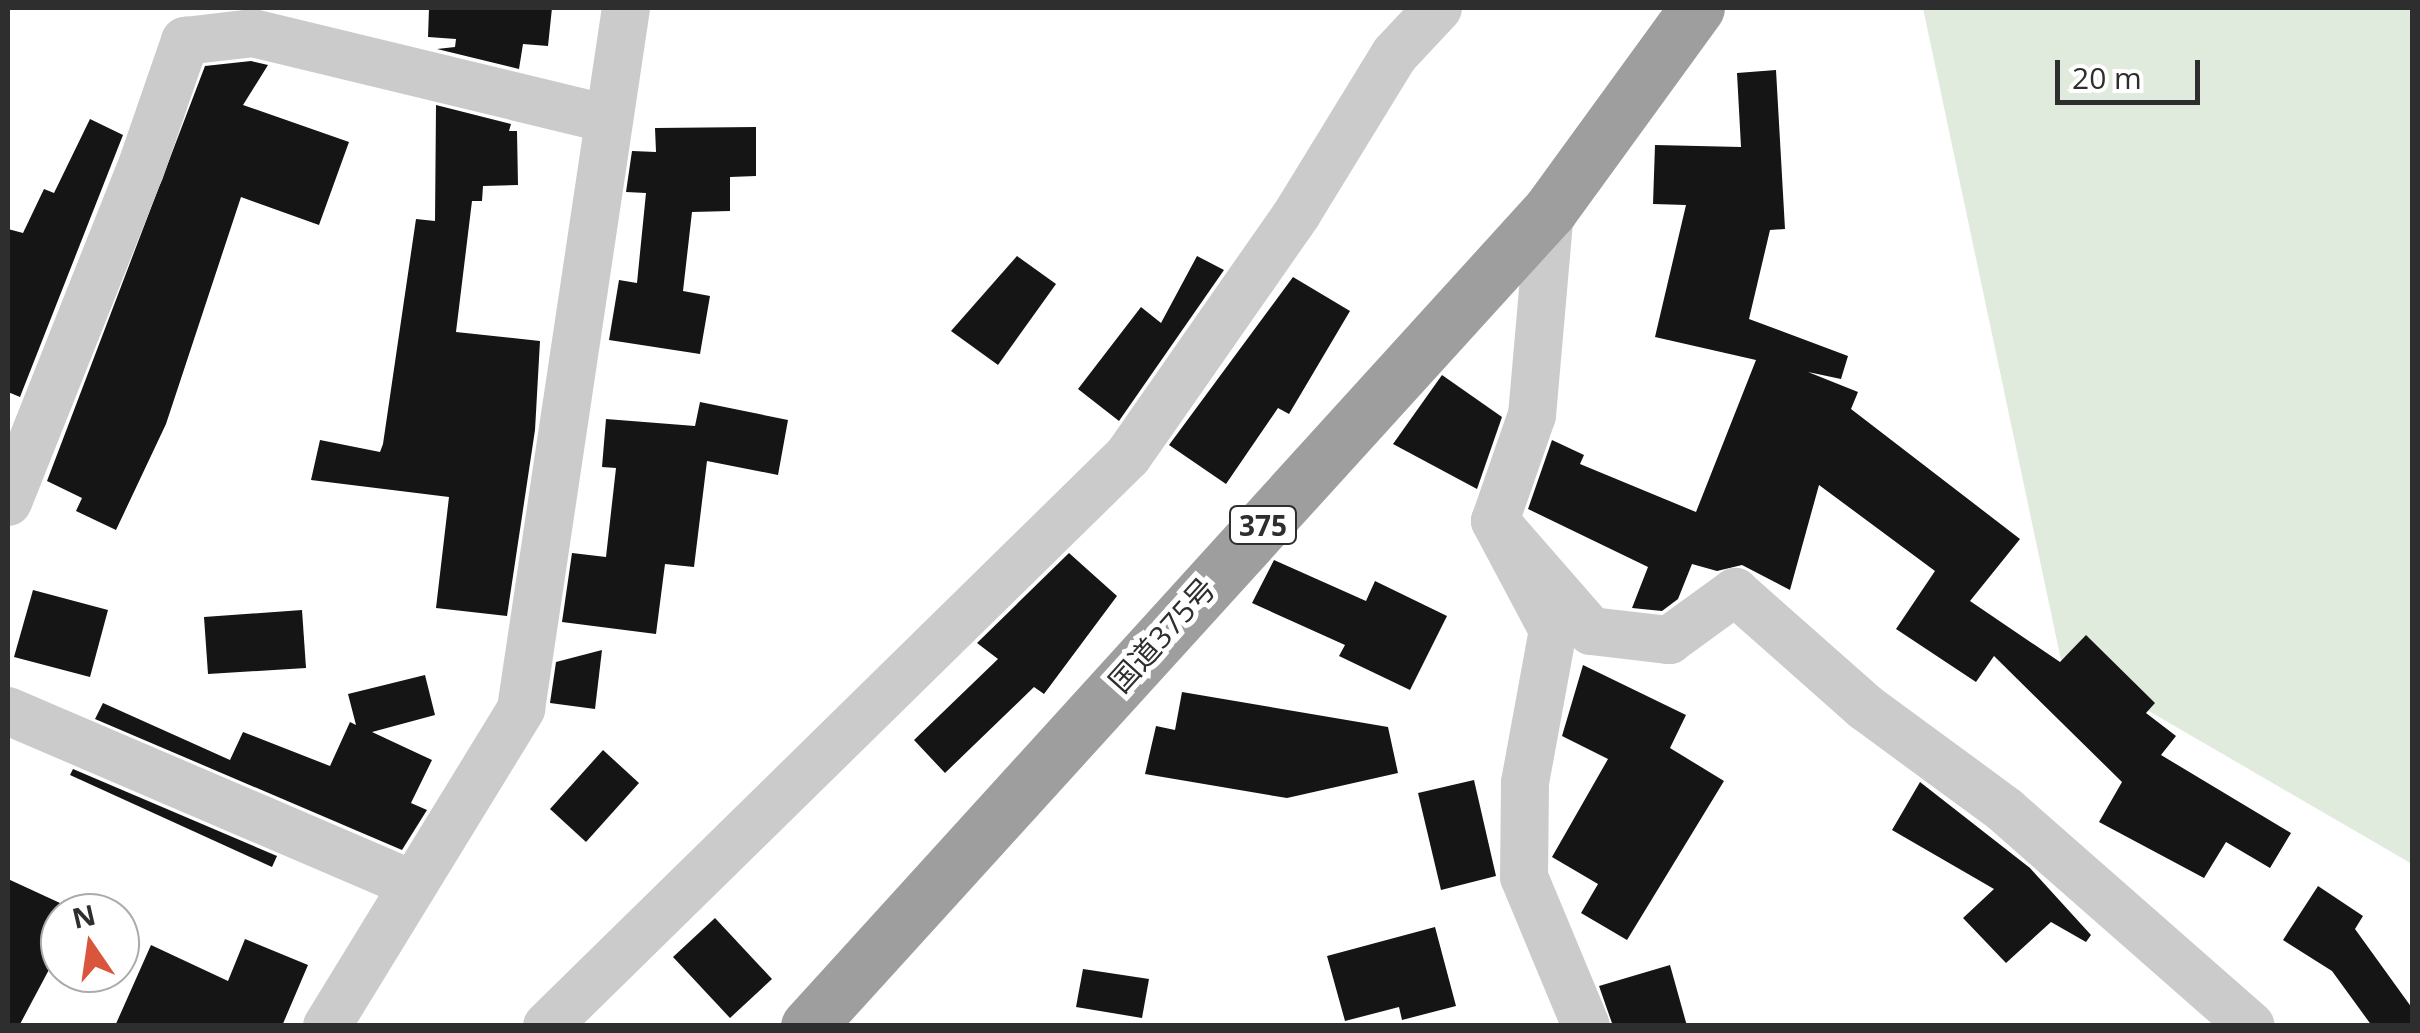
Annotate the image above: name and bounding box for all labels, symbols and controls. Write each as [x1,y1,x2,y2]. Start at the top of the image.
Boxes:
scale bar [2060,40,2205,102]
text: 20 m [2072,57,2142,98]
road number: 375 [1228,502,1298,548]
street label: 国道375号 [1101,570,1223,700]
north arrow [40,893,140,993]
text: N [68,895,99,937]

